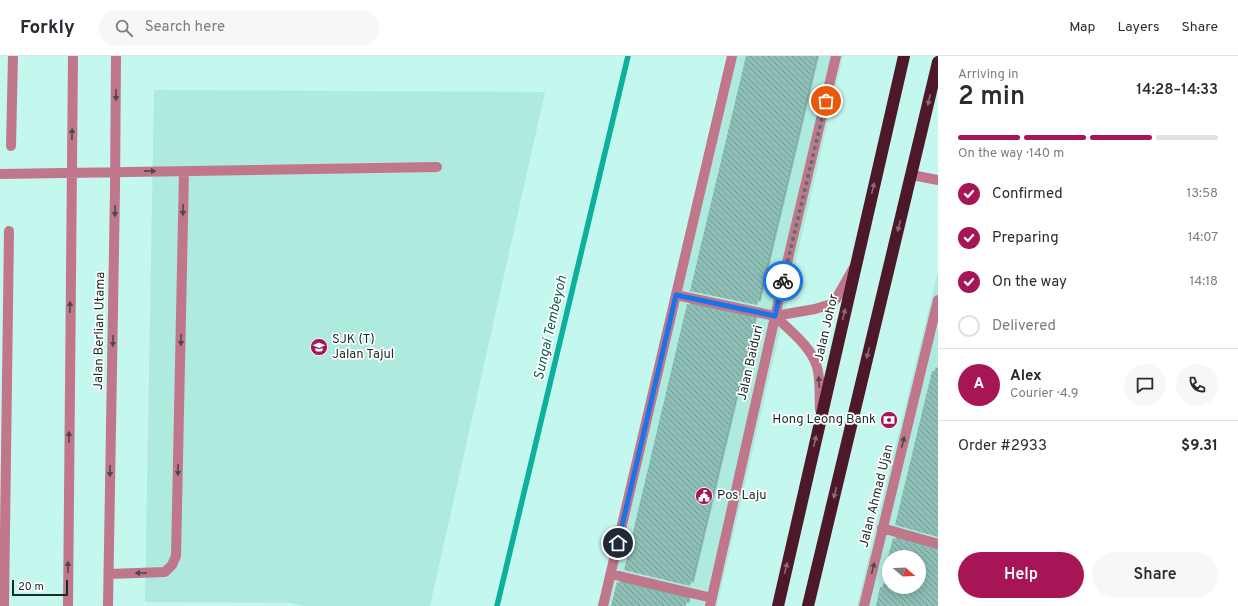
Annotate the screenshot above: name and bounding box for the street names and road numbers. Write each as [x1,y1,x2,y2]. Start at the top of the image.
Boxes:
street label: Jalan Berlian Utama [91,272,109,390]
street label: Jalan Johor [811,293,843,363]
street label: Jalan Baiduri [735,324,767,402]
street label: Jalan Ahmad Ujan [856,443,898,549]

